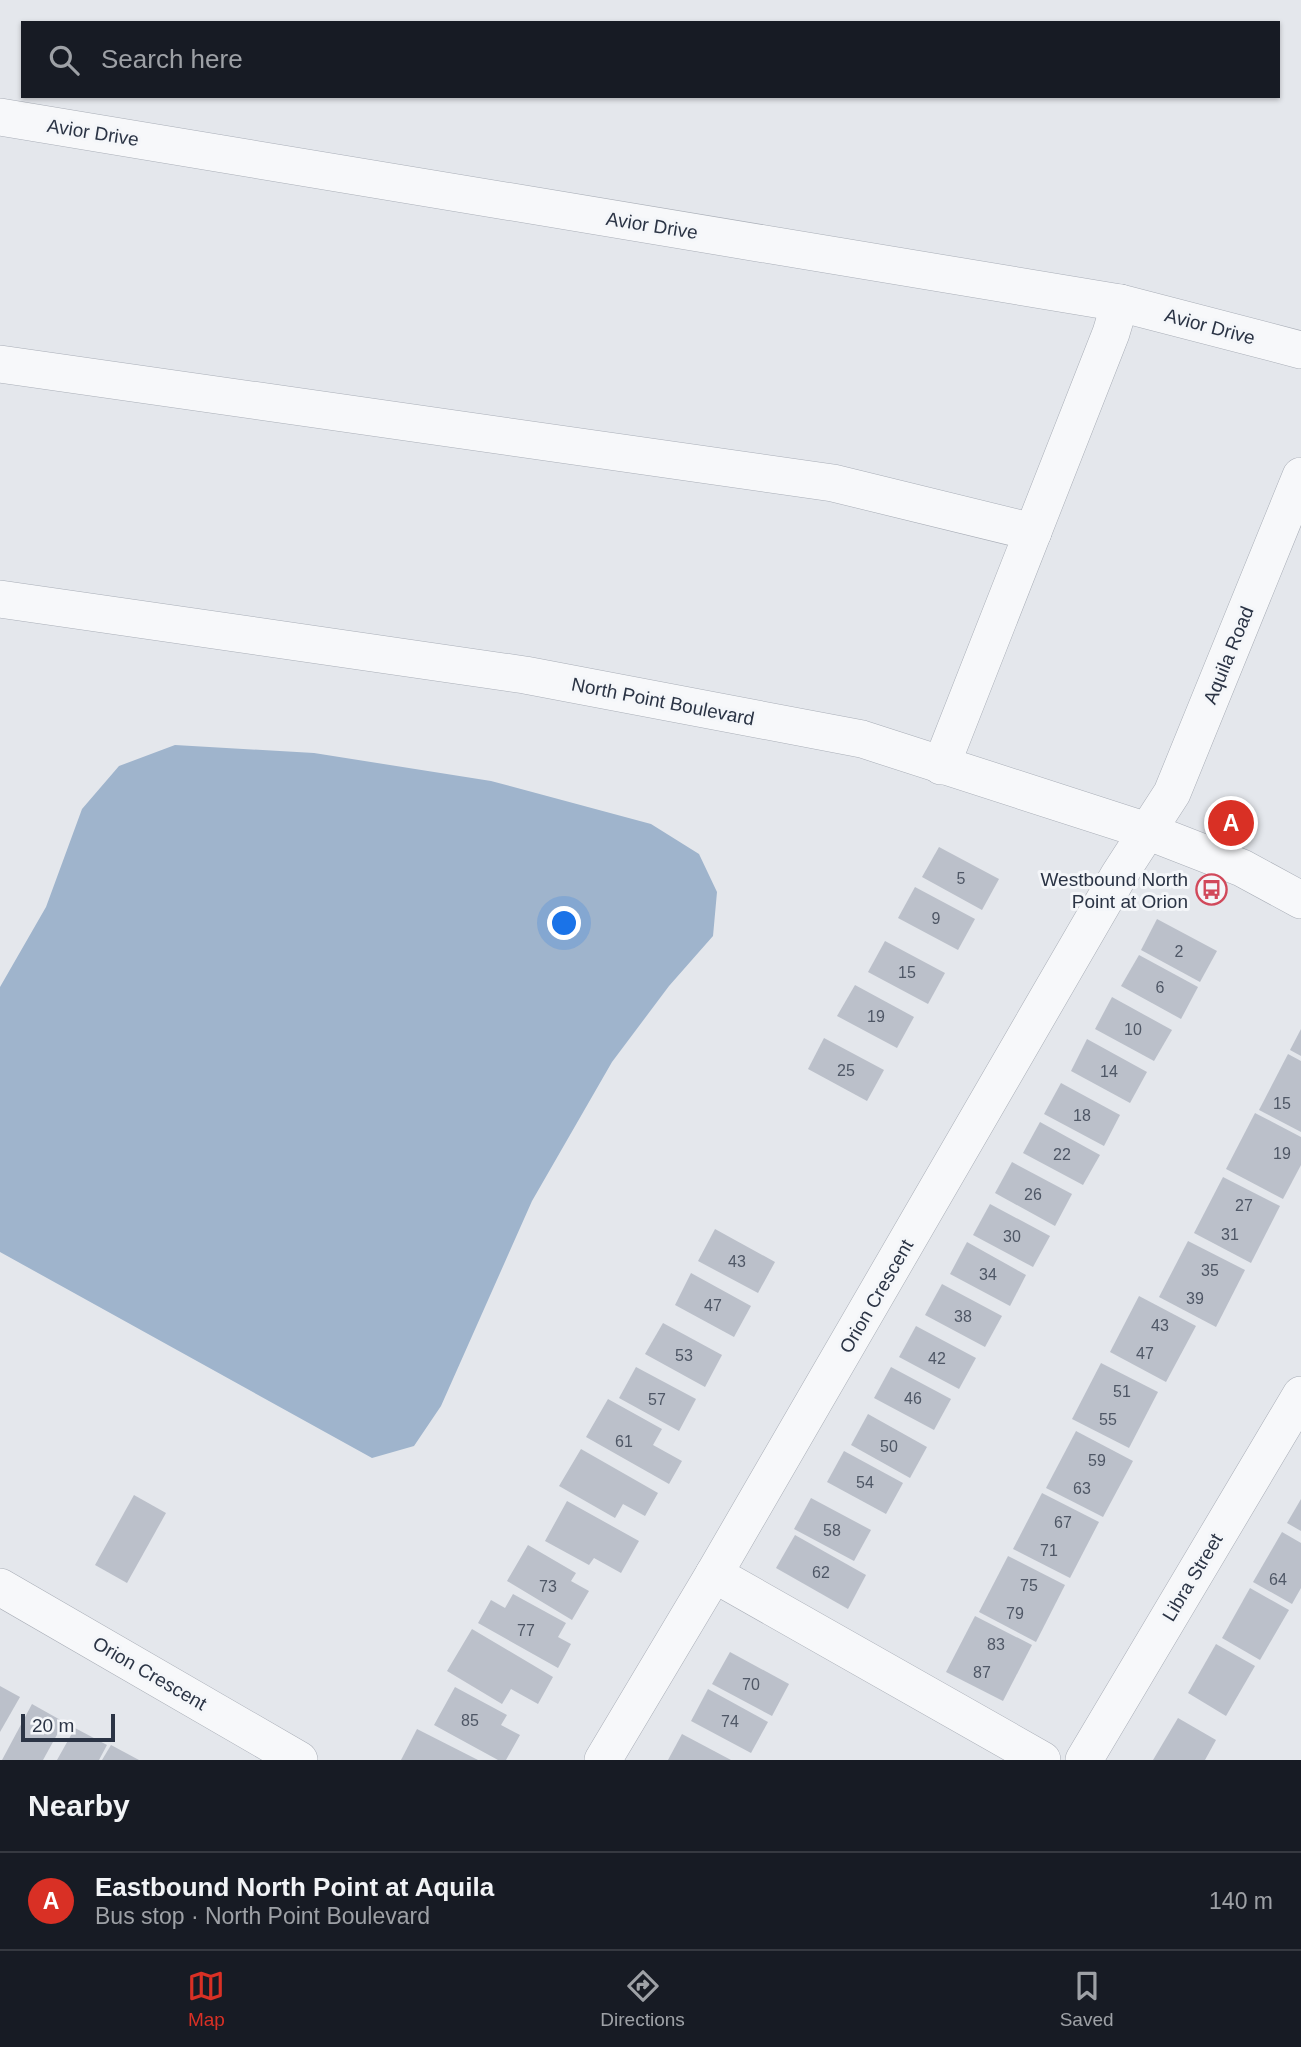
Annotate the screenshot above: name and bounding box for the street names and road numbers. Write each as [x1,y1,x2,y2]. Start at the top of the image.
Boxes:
street label: Avior Drive [46,115,140,150]
street label: Avior Drive [605,208,699,243]
street label: Avior Drive [1162,304,1257,349]
street label: Aquila Road [1199,603,1258,707]
street label: North Point Boulevard [570,673,756,730]
street label: Orion Crescent [835,1235,918,1357]
street label: Libra Street [1158,1529,1227,1625]
street label: Orion Crescent [89,1632,211,1715]

